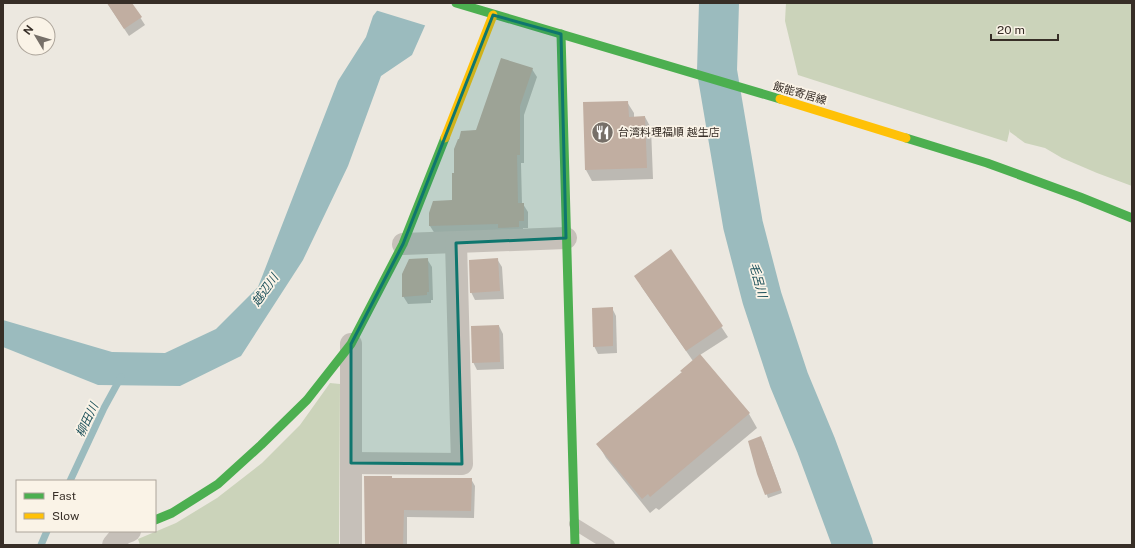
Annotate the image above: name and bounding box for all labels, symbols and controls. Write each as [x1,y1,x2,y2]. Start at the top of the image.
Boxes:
north arrow [16,16,56,56]
scale bar [991,16,1058,42]
text: N [21,23,35,37]
text: 20 m [997,23,1025,37]
street label: 飯能寄居線 [772,80,828,106]
restaurant icon: 台湾料理福順 越生店 [590,119,616,145]
place label: 台湾料理福順 越生店 [618,126,720,138]
water label: 毛呂川 [747,261,770,301]
water label: 越辺川 [249,270,282,309]
water label: 柳田川 [73,399,102,439]
legend [16,480,156,532]
text: Fast [52,489,77,503]
text: Slow [52,509,80,523]

